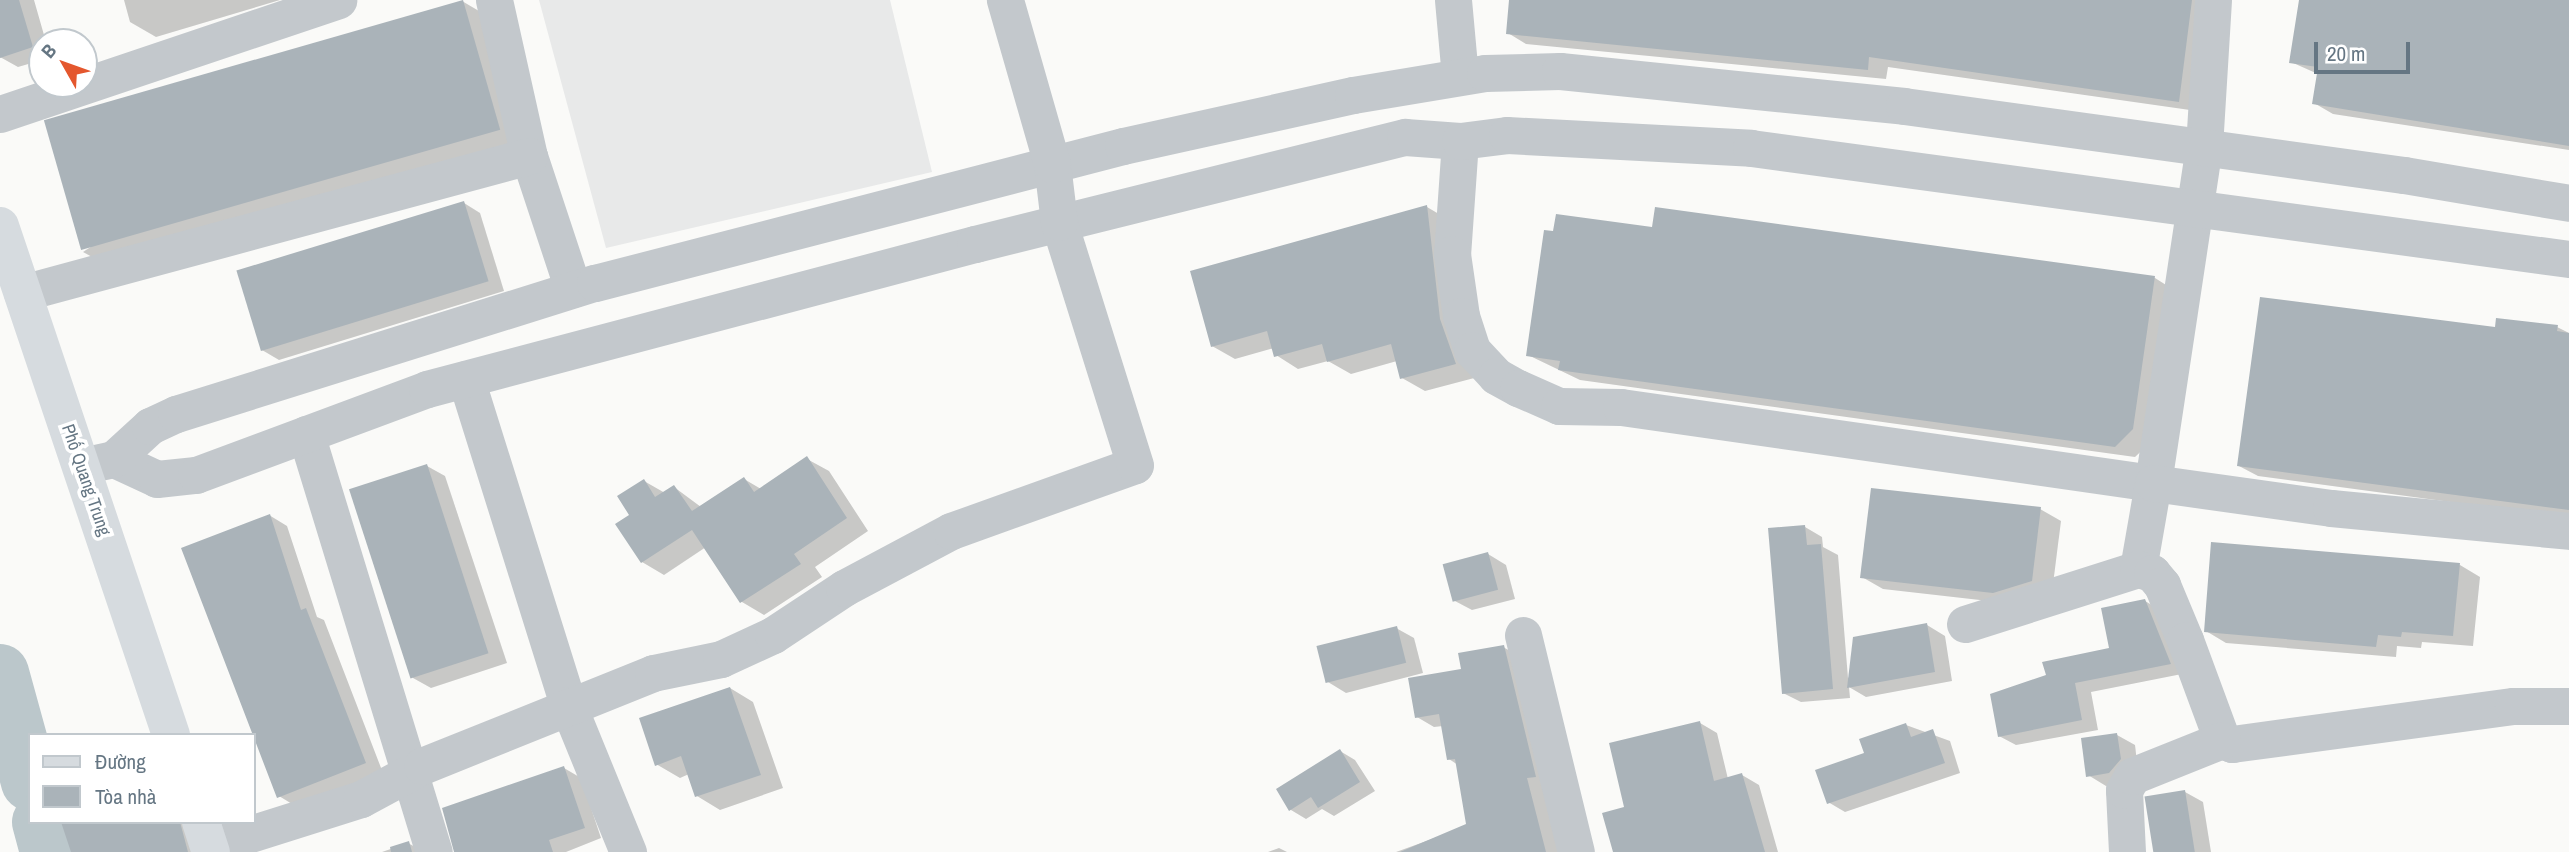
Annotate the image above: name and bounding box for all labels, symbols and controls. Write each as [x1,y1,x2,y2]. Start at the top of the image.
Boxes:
north arrow [28,28,98,98]
scale bar [2317,28,2413,72]
text: B [35,38,62,63]
text: 20 m [2327,39,2365,68]
street label: Phố Quang Trung [57,421,115,539]
legend [28,733,256,824]
text: Đường [95,747,146,776]
text: Tòa nhà [95,782,156,811]

